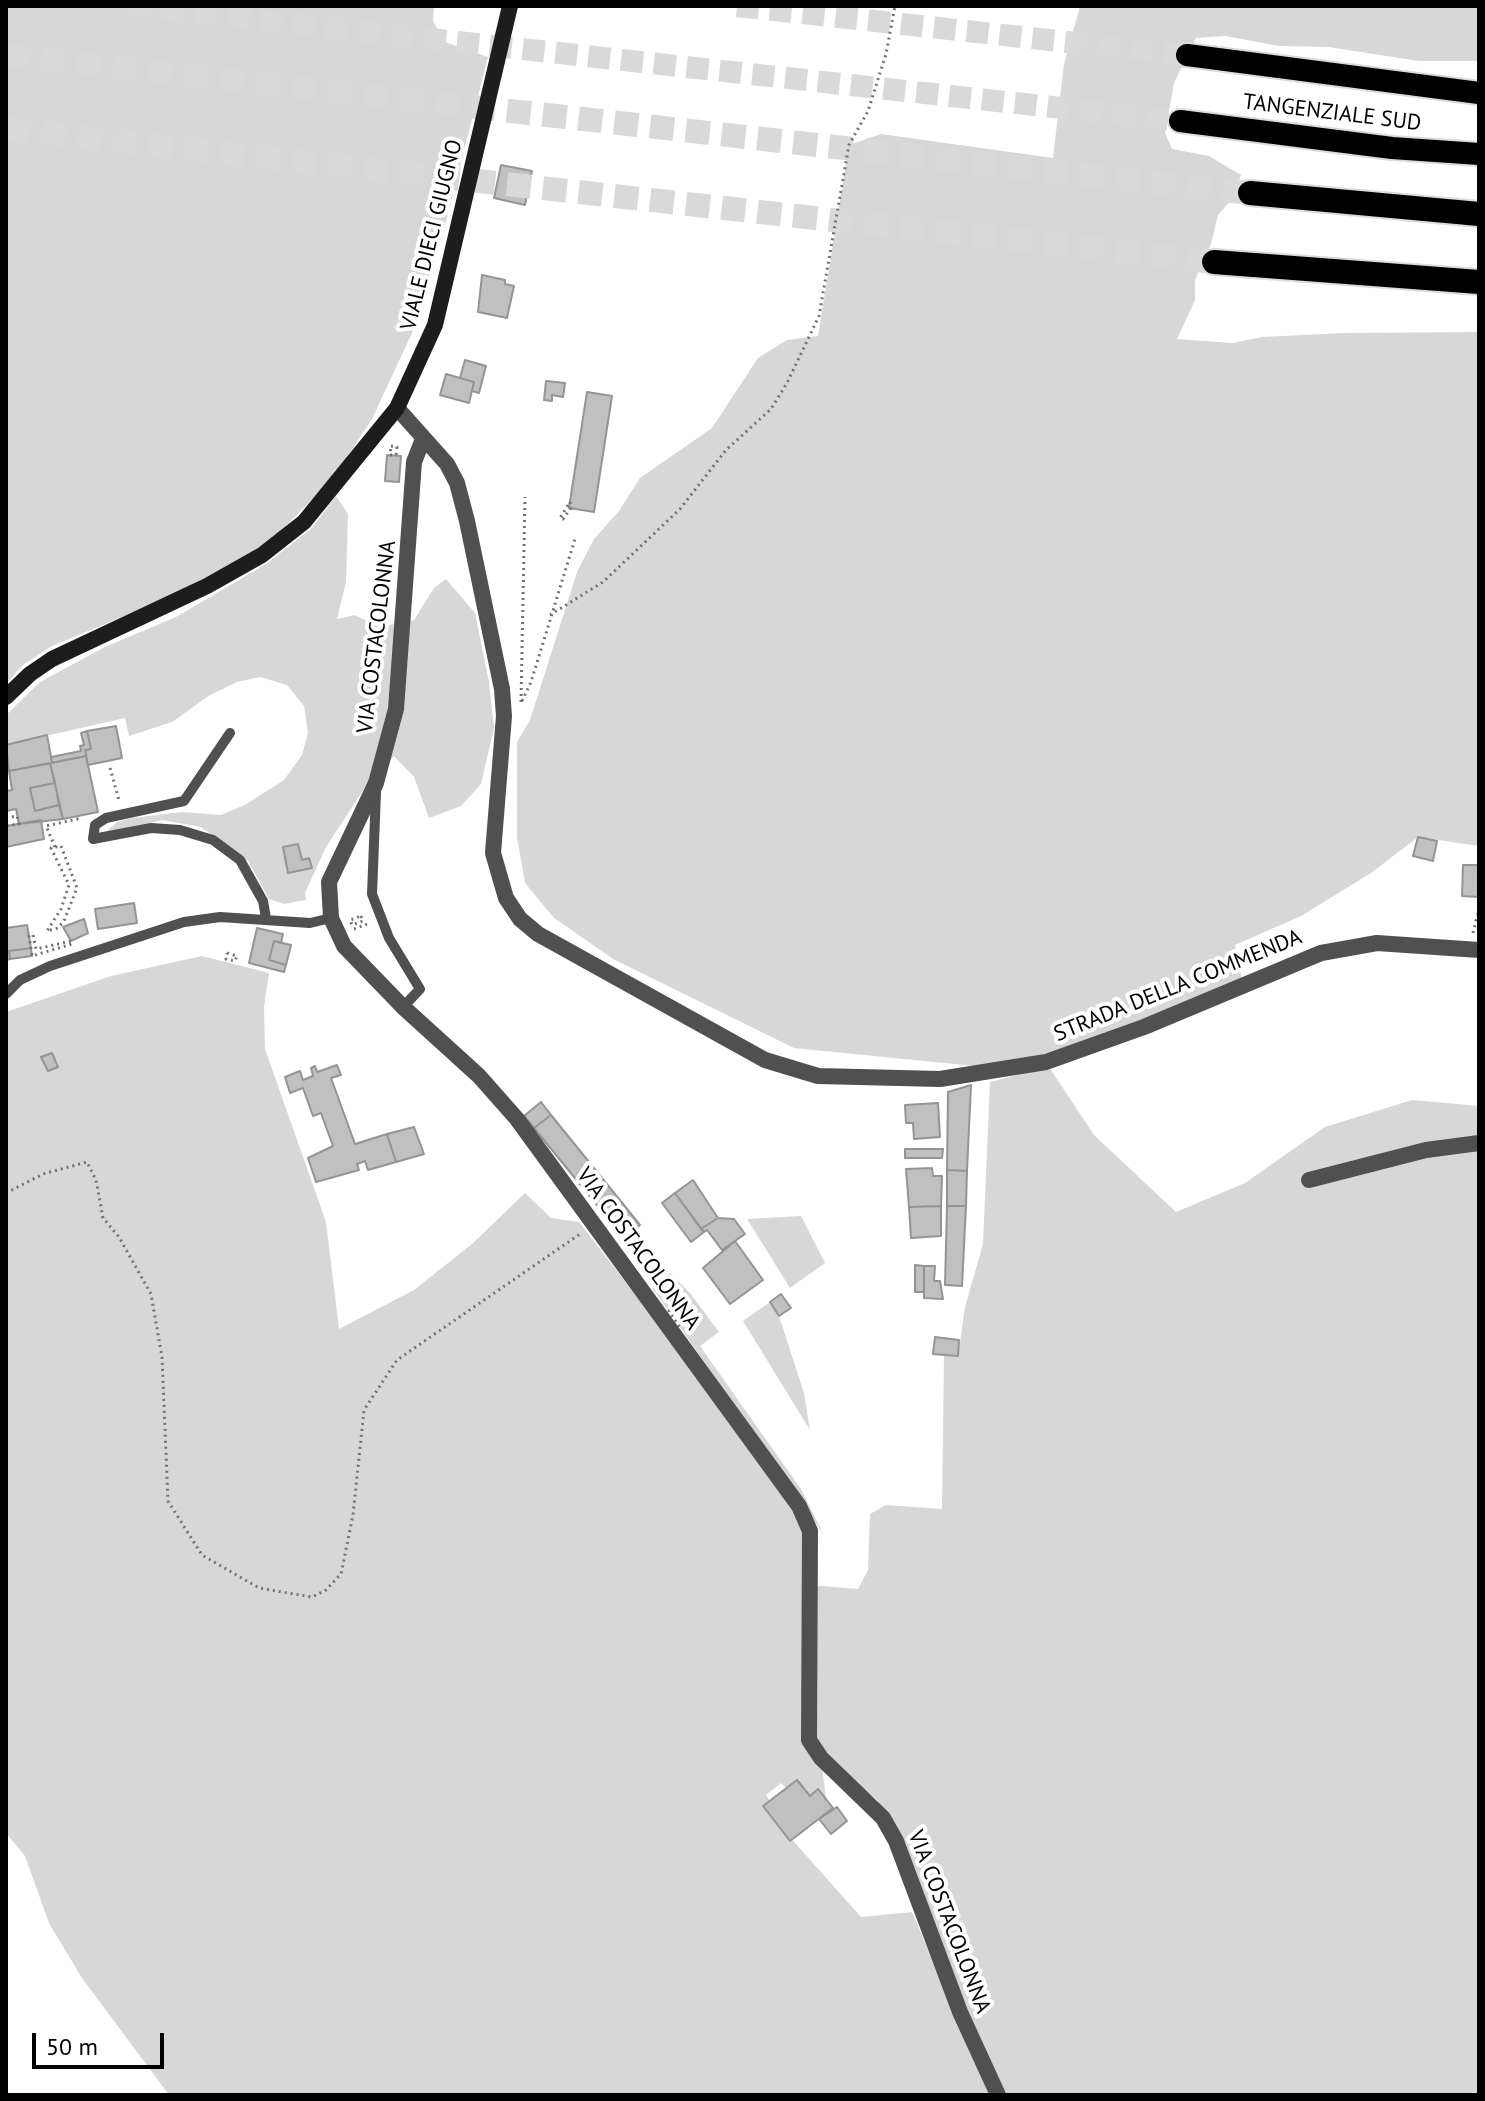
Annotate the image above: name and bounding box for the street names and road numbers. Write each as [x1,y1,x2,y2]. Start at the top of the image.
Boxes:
street label: TANGENZIALE SUD [1241,89,1423,137]
street label: VIALE DIECI GIUGNO [396,137,468,333]
street label: VIA COSTACOLONNA [352,539,402,735]
street label: STRADA DELLA COMMENDA [1050,924,1306,1048]
street label: VIA COSTACOLONNA [570,1163,706,1335]
street label: VIA COSTACOLONNA [902,1827,996,2017]

